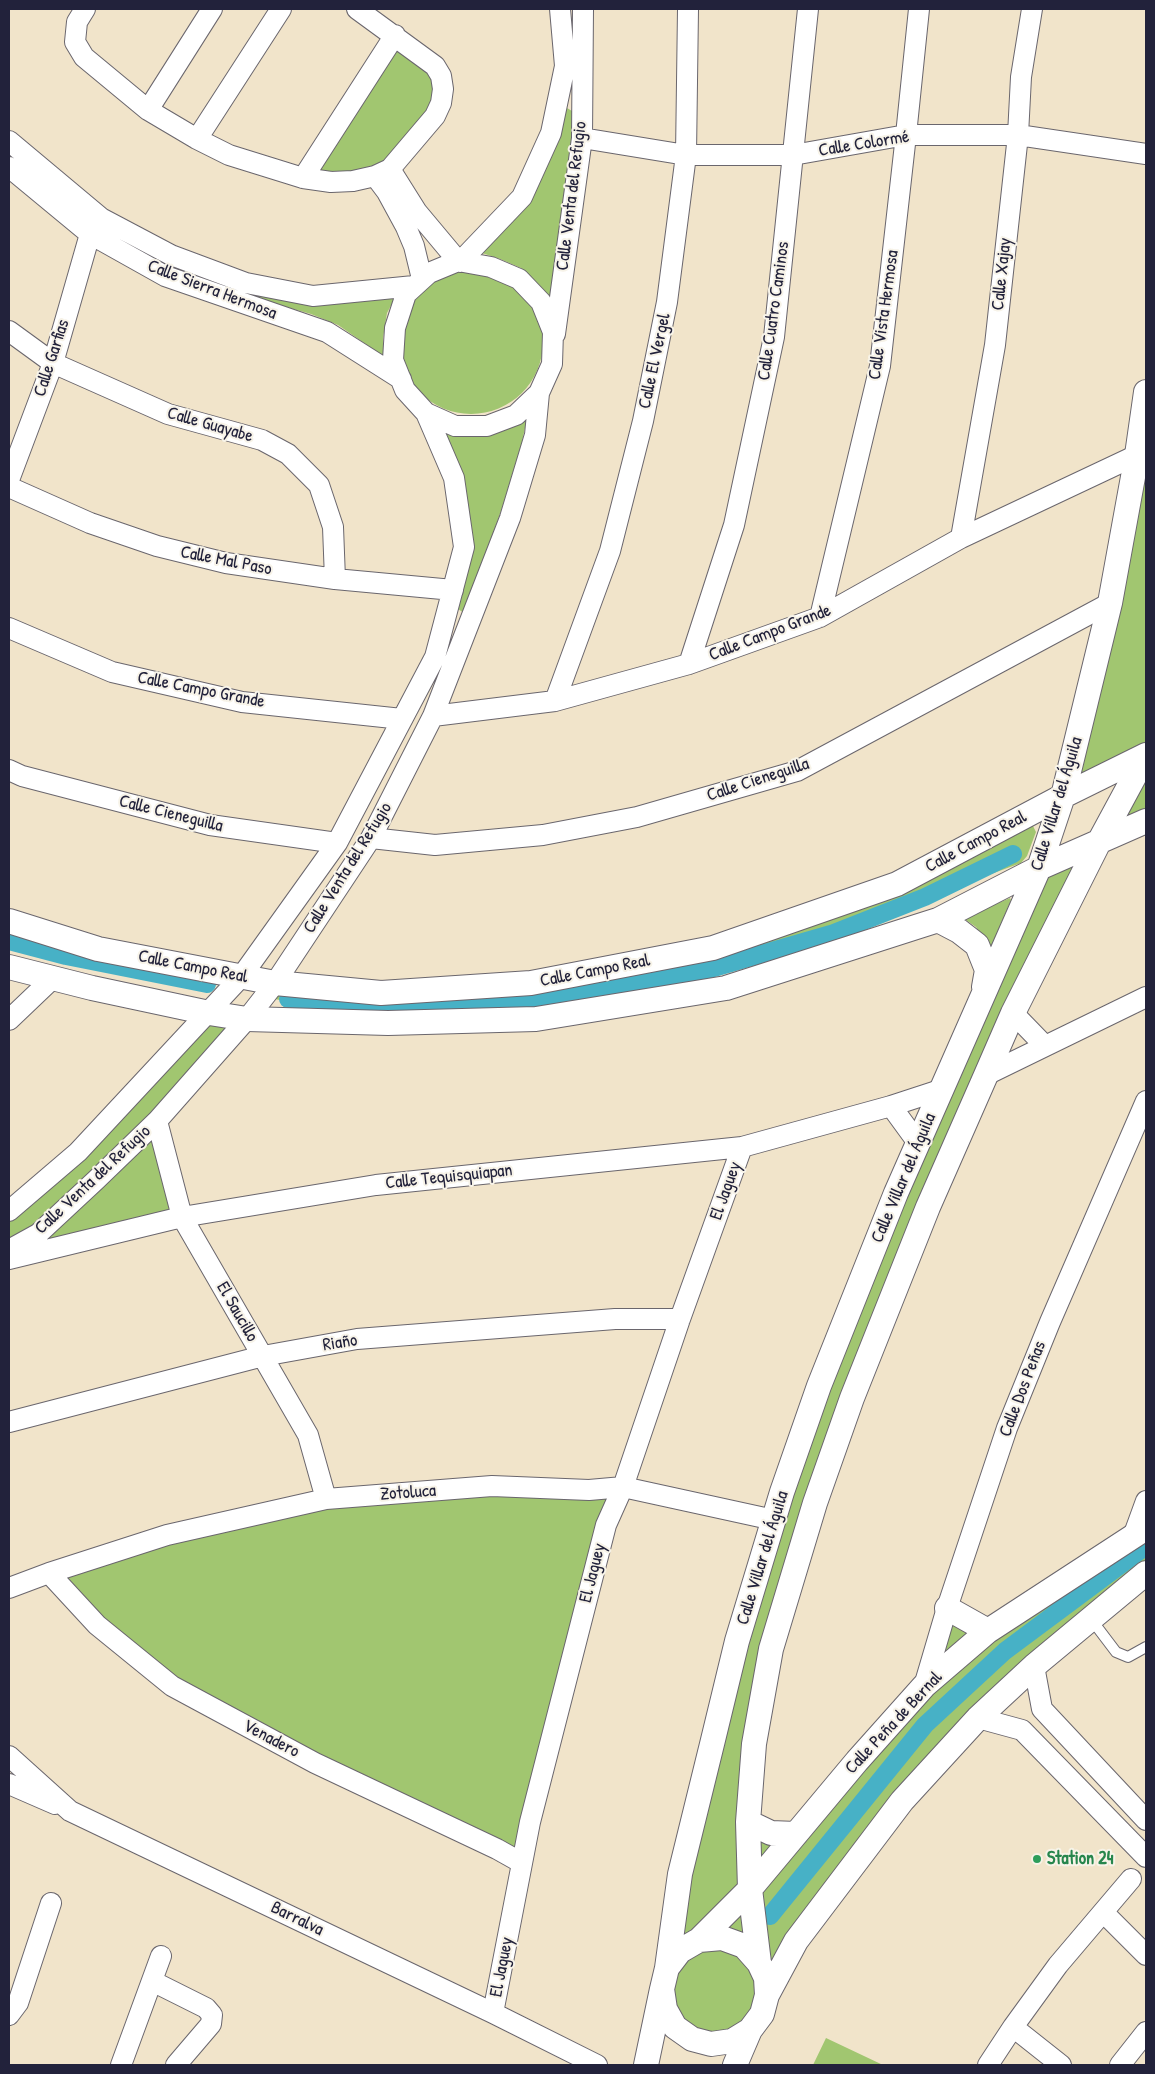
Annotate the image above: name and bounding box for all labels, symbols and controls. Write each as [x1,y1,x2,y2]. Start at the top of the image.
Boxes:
street label: Calle Venta del Refugio [552,120,592,272]
street label: Calle Colormé [817,126,911,162]
street label: Calle Xajay [987,237,1017,311]
street label: Calle Cuatro Caminos [754,240,794,382]
street label: Calle Vista Hermosa [864,249,904,381]
street label: Calle Sierra Hermosa [144,255,280,325]
street label: Calle El Vergel [634,311,676,411]
street label: Calle Garfias [29,317,75,399]
street label: Calle Guayabe [165,402,255,448]
street label: Calle Mal Paso [179,542,273,580]
street label: Calle Campo Grande [706,600,834,666]
street label: Calle Campo Grande [136,667,266,713]
street label: Calle Villar del Águila [1026,734,1088,874]
street label: Calle Cieneguilla [704,753,812,807]
street label: Calle Cieneguilla [117,791,225,837]
street label: Calle Venta del Refugio [299,799,397,937]
street label: Calle Campo Real [922,806,1030,878]
street label: Calle Campo Real [136,946,250,988]
street label: Calle Campo Real [538,950,652,992]
street label: Calle Villar del Águila [867,1110,941,1246]
street label: Calle Venta del Refugio [31,1121,155,1239]
street label: El Jaguey [705,1159,747,1223]
street label: Calle Tequisquiapan [384,1160,514,1194]
street label: El Saucillo [211,1278,263,1346]
street label: Riaño [321,1330,359,1356]
street label: Calle Dos Peñas [995,1338,1051,1440]
street label: Zotoluca [379,1480,437,1506]
street label: Calle Villar del Águila [732,1488,794,1628]
street label: El Jaguey [575,1541,611,1605]
street label: Calle Peña de Bernal [841,1667,947,1779]
street label: Venadero [239,1715,303,1763]
place label: Station 24 [1047,1848,1113,1870]
marker: Station 24 [1031,1853,1043,1865]
street label: Barralva [267,1897,327,1941]
street label: El Jaguey [486,1935,518,1999]

